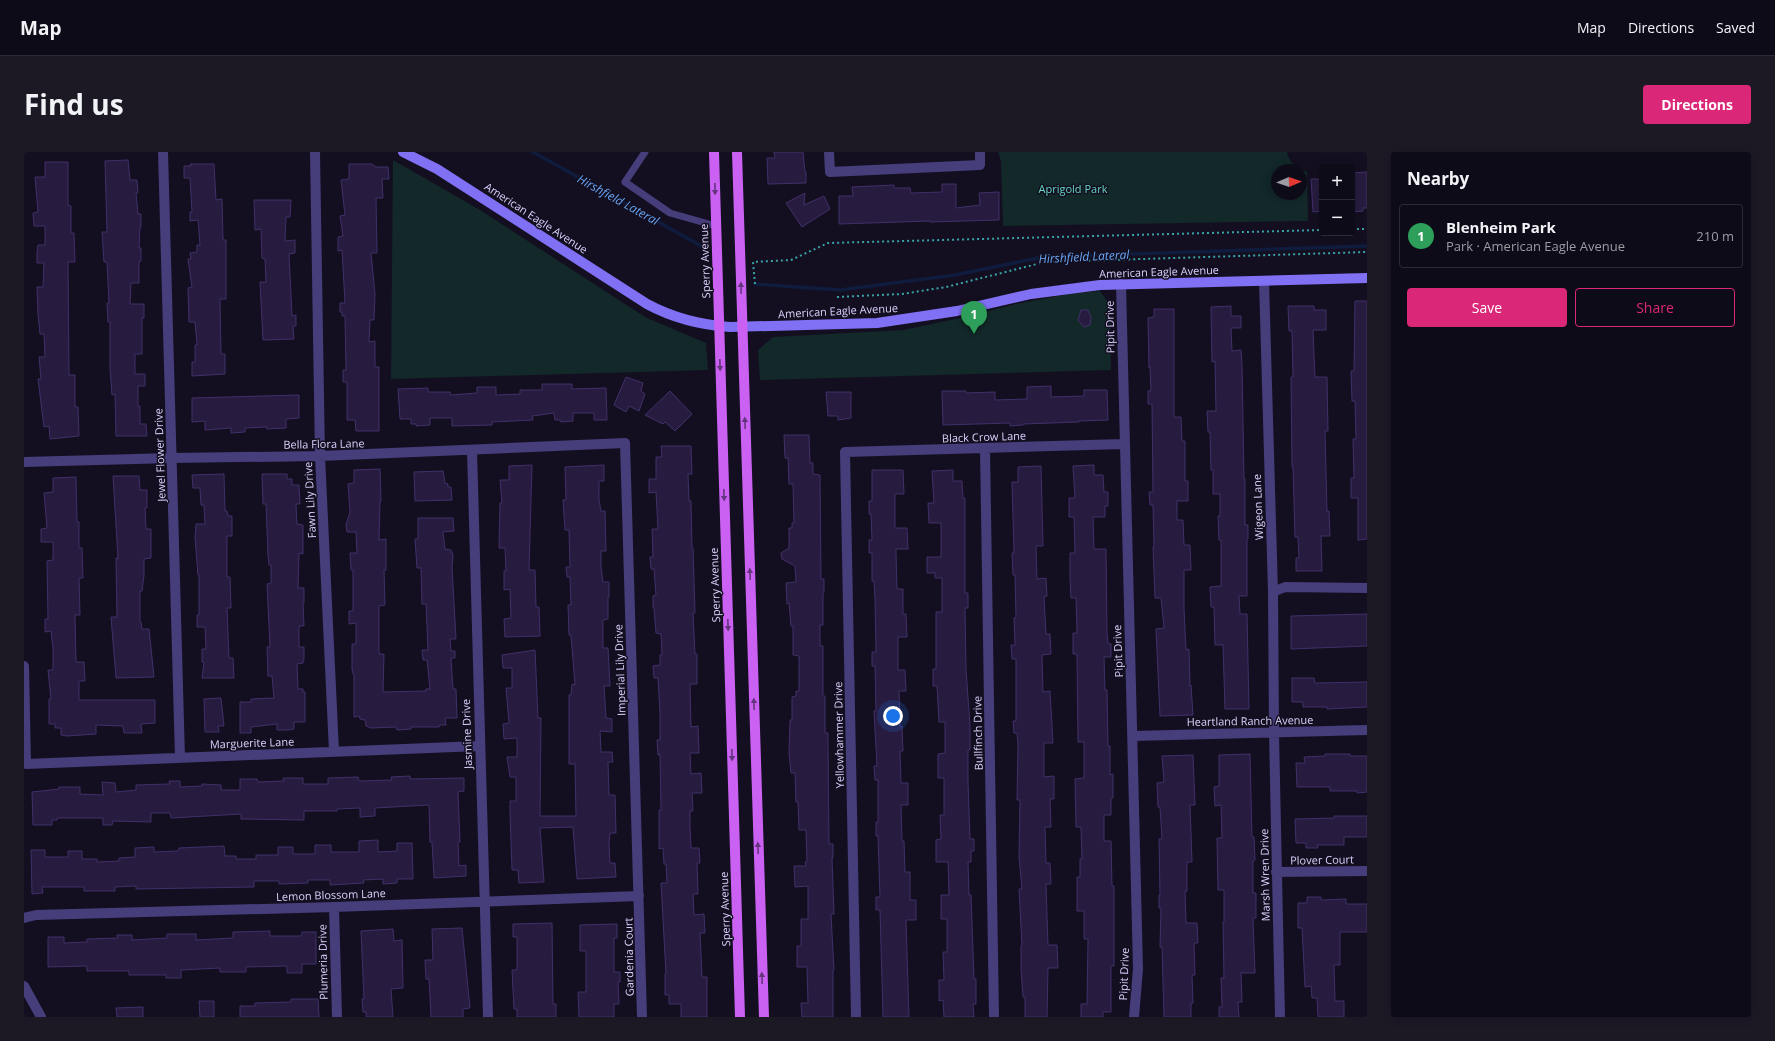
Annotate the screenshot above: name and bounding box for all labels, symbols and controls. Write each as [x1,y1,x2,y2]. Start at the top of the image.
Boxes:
text: Map [20,15,61,41]
text: Map [1577,18,1606,37]
text: Directions [1628,18,1694,37]
text: Saved [1716,18,1755,37]
text: Find us [24,85,124,123]
button: Directions [1643,85,1751,124]
north arrow [1271,164,1307,200]
map controls [1319,164,1355,236]
button: + [1319,164,1355,200]
text: Nearby [1407,167,1469,190]
water label: Hirshfield Lateral [574,170,663,229]
street label: American Eagle Avenue [482,179,591,257]
park label: Aprigold Park [1039,181,1108,196]
one-way arrow [711,183,718,195]
button: − [1319,200,1355,236]
text: Blenheim Park [1446,217,1556,237]
street label: Sperry Avenue [696,223,713,299]
text: 1 [1417,227,1425,245]
text: 210 m [1696,227,1734,245]
text: Park · American Eagle Avenue [1446,237,1625,255]
water label: Hirshfield Lateral [1038,246,1131,267]
street label: American Eagle Avenue [1099,262,1219,281]
one-way arrow [738,281,744,294]
button: Save [1407,288,1567,327]
button: Share [1575,288,1735,327]
street label: American Eagle Avenue [778,300,898,321]
pin: 1 [961,301,987,334]
street label: Pipit Drive [1102,301,1117,353]
one-way arrow [717,359,723,372]
street label: Jewel Flower Drive [150,408,169,503]
one-way arrow [742,416,748,429]
street label: Black Crow Lane [942,428,1026,445]
street label: Bella Flora Lane [283,435,365,452]
street label: Fawn Lily Drive [300,461,319,539]
street label: Wigeon Lane [1249,474,1266,540]
one-way arrow [721,489,727,502]
street label: Sperry Avenue [706,547,723,623]
one-way arrow [746,568,753,580]
one-way arrow [725,619,731,632]
street label: Imperial Lily Drive [610,624,629,716]
street label: Pipit Drive [1109,624,1126,678]
street label: Yellowhammer Drive [830,682,847,788]
street label: Bullfinch Drive [969,696,986,770]
one-way arrow [751,697,757,710]
street label: Jasmine Drive [458,699,475,770]
your location [883,706,903,726]
street label: Heartland Ranch Avenue [1186,712,1314,729]
street label: Marguerite Lane [210,734,294,751]
one-way arrow [729,749,735,762]
street label: Marsh Wren Drive [1256,829,1273,921]
one-way arrow [755,841,761,854]
street label: Plover Court [1290,851,1354,868]
street label: Sperry Avenue [716,871,733,947]
street label: Lemon Blossom Lane [276,885,386,904]
street label: Gardenia Court [620,917,637,996]
street label: Plumeria Drive [314,924,331,1000]
street label: Pipit Drive [1115,947,1132,1001]
one-way arrow [759,972,766,984]

